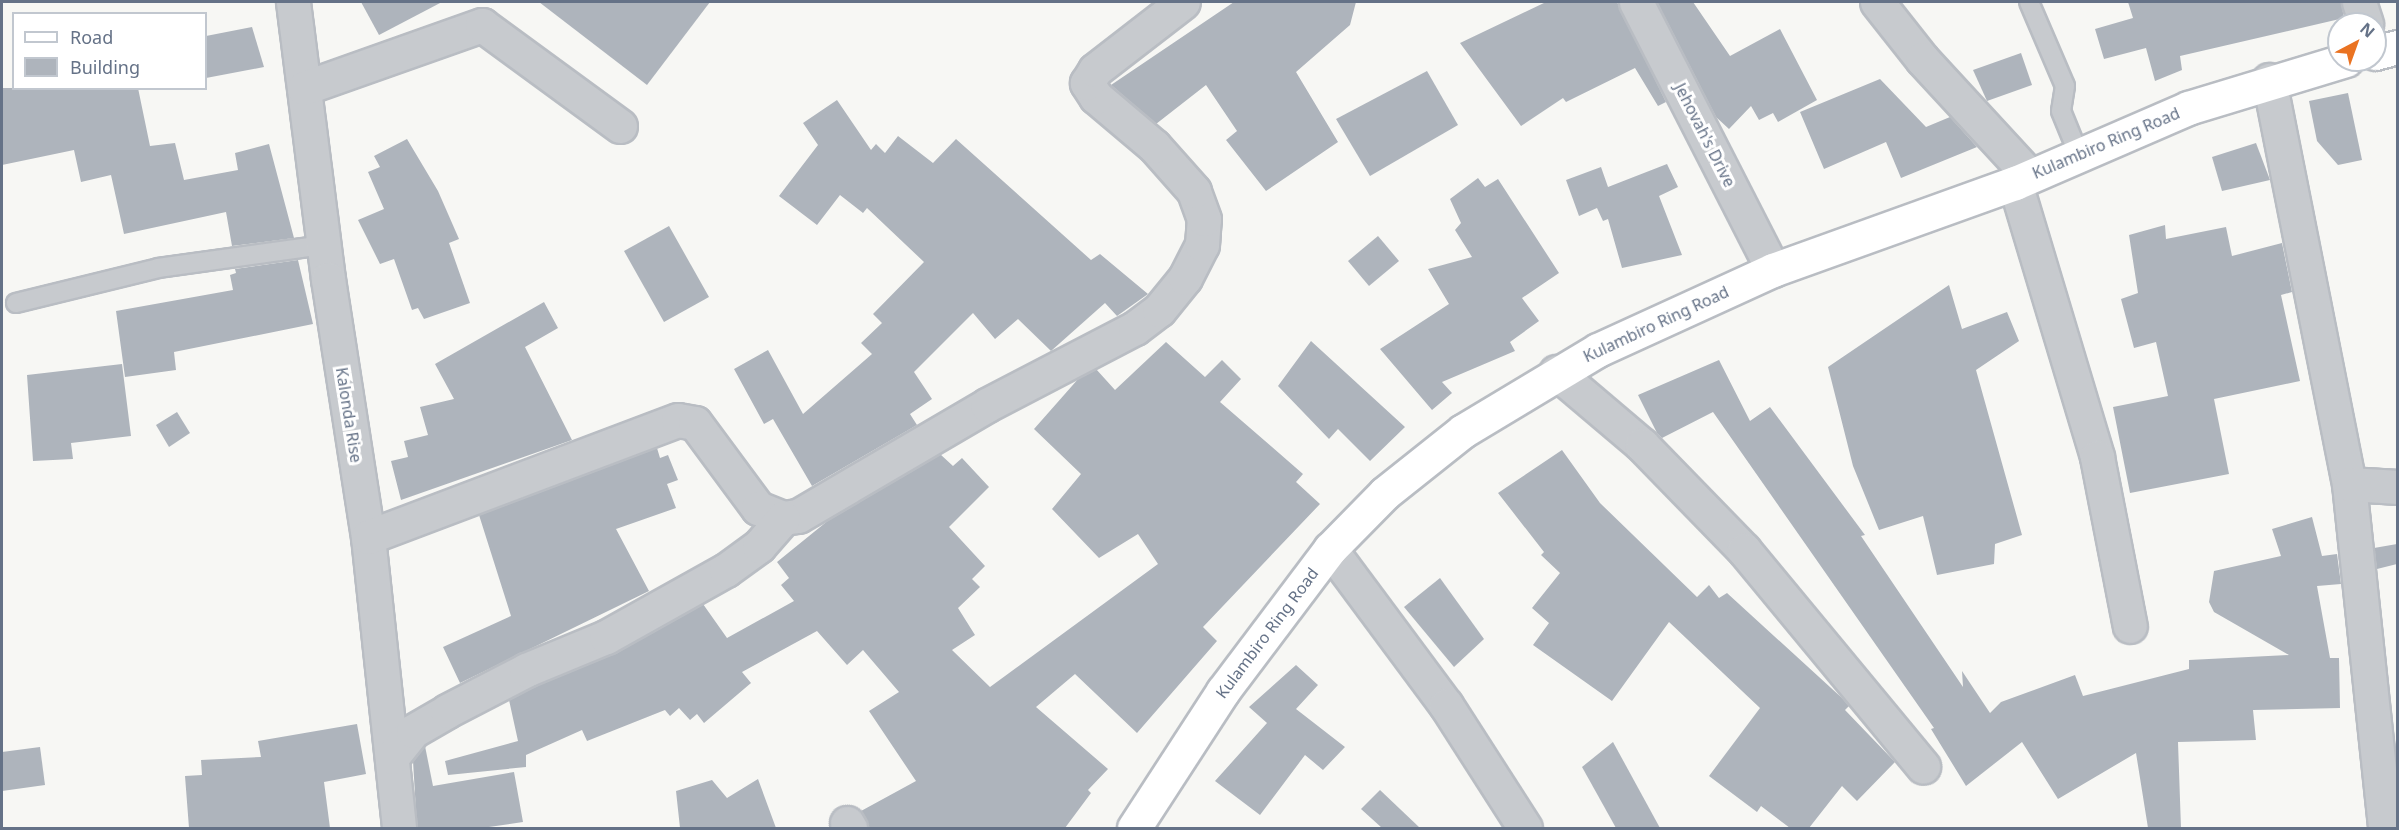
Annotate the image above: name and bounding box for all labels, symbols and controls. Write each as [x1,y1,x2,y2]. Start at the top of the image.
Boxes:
legend [12,12,207,90]
north arrow [2327,12,2387,72]
text: N [2355,17,2380,42]
text: Road [70,25,113,49]
text: Building [70,55,140,79]
street label: Jehovah's Drive [1671,80,1739,190]
street label: Kulambiro Ring Road [2029,103,2183,183]
street label: Kulambiro Ring Road [1580,282,1732,366]
street label: Kalonda Rise [332,366,366,464]
street label: Kulambiro Ring Road [1212,564,1322,702]

